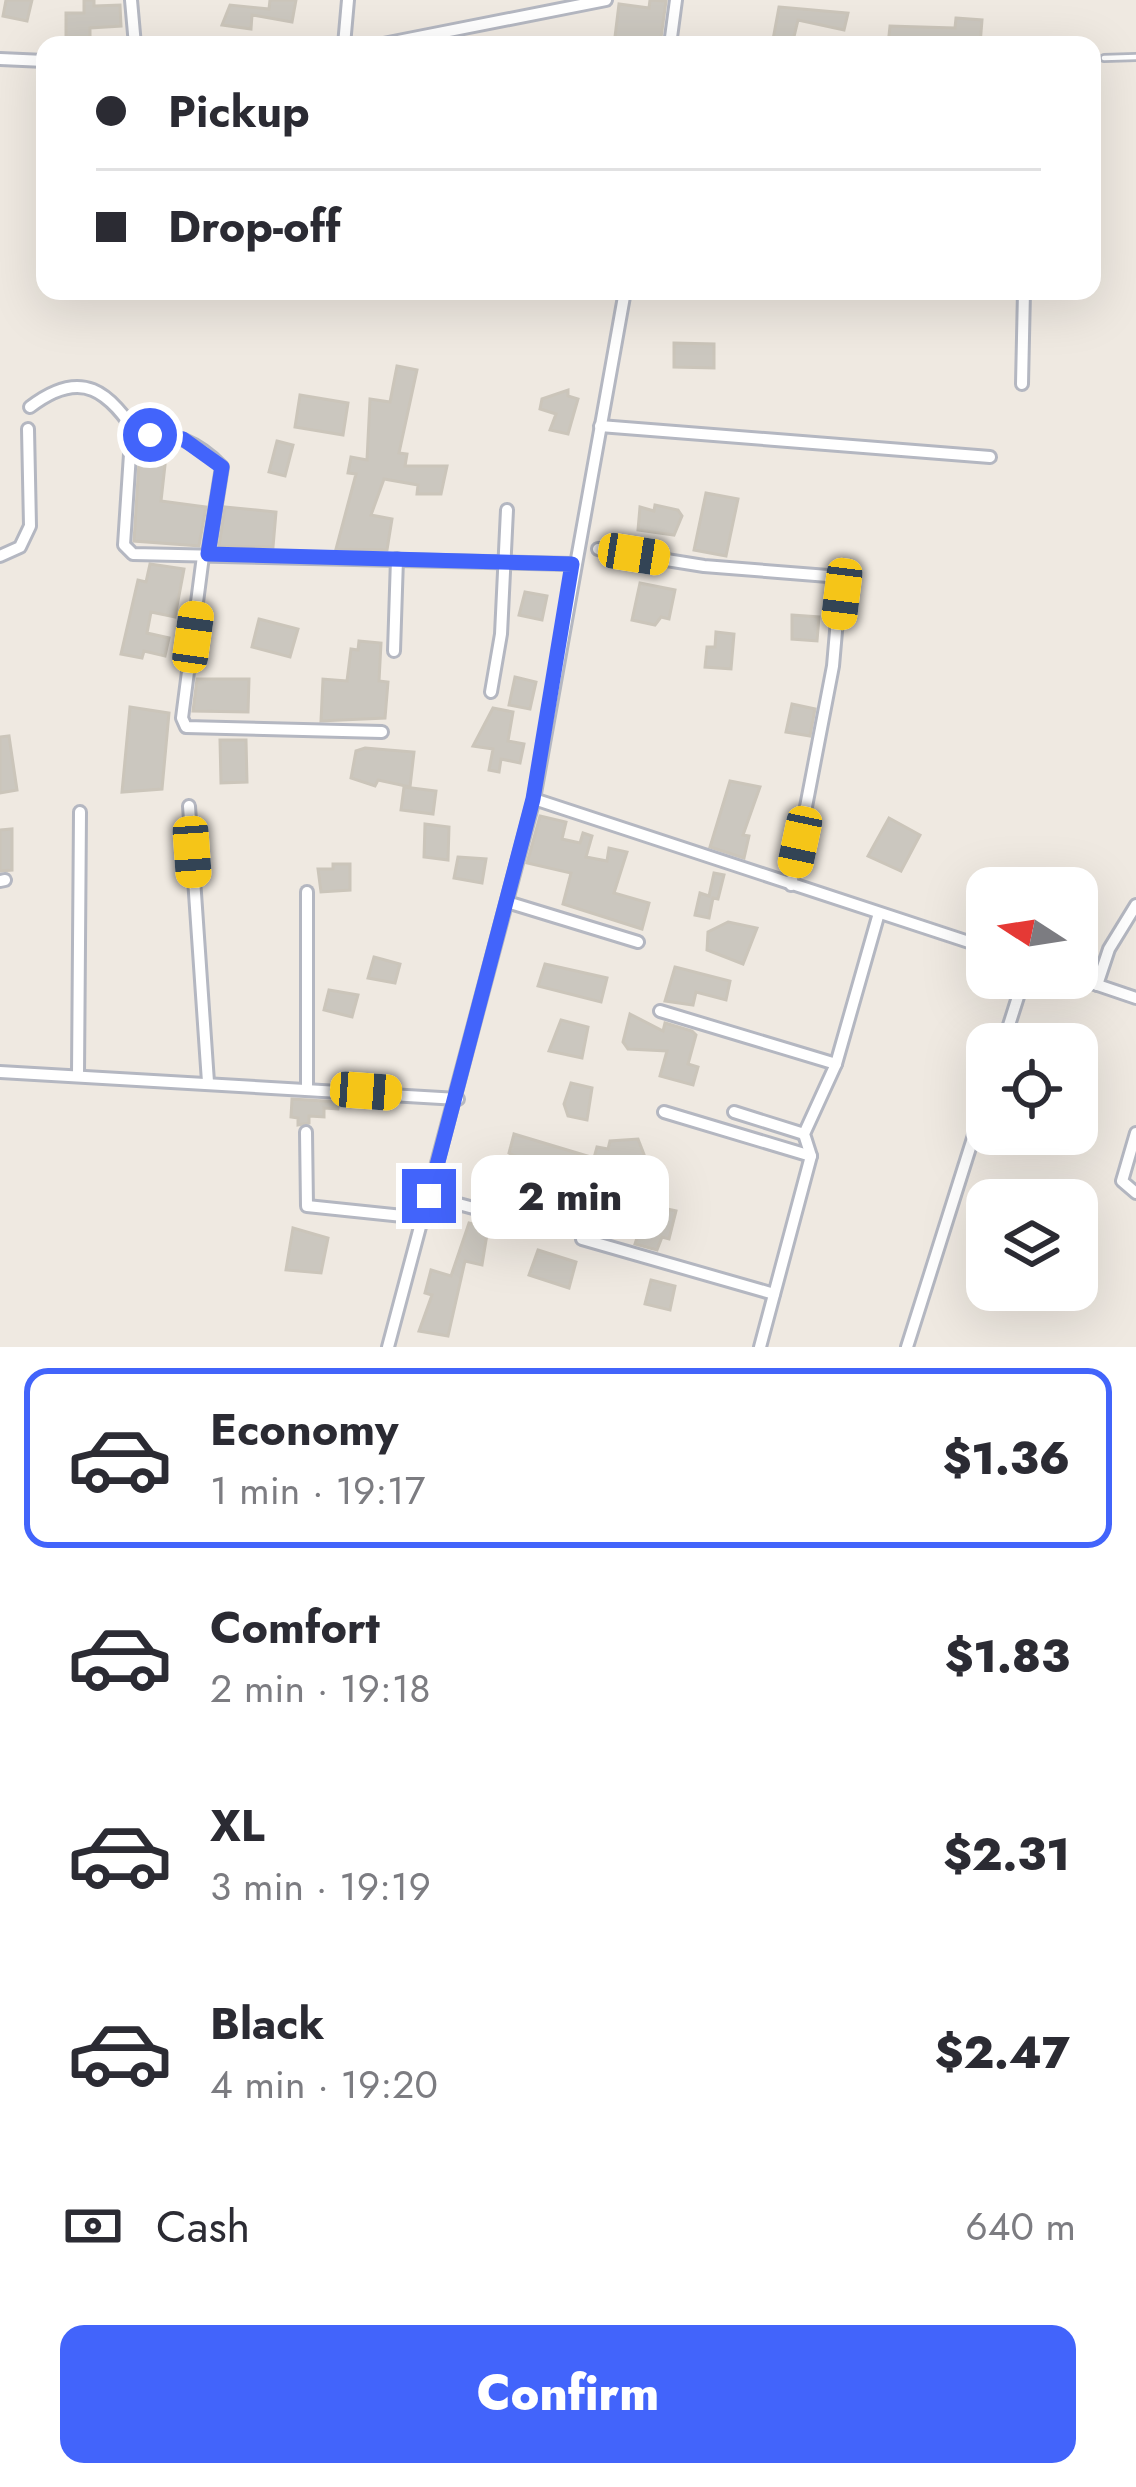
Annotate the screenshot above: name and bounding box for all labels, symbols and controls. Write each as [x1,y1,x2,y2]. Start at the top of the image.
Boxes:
text: Pickup [168,79,310,144]
text: Drop-off [168,194,341,259]
route start [123,408,177,462]
car [596,531,672,577]
car [820,556,864,632]
car [170,599,216,675]
car [775,803,825,881]
car [172,815,212,889]
north arrow [966,867,1098,999]
map controls [966,867,1098,1311]
button: locate [966,1023,1098,1155]
car [329,1071,403,1111]
callout: 2 min [471,1154,669,1238]
text: 2 min [518,1168,622,1225]
route end [402,1169,456,1223]
button: layers [966,1179,1098,1311]
text: Economy [210,1397,398,1462]
icon: car [66,1404,174,1512]
text: $1.36 [943,1426,1070,1491]
text: 1 min · 19:17 [210,1462,425,1519]
text: Comfort [210,1595,380,1660]
icon: car [66,1602,174,1710]
text: $1.83 [945,1624,1070,1689]
text: 2 min · 19:18 [210,1660,431,1717]
text: XL [210,1793,265,1858]
icon: car [66,1800,174,1908]
text: $2.31 [943,1822,1070,1887]
text: 3 min · 19:19 [210,1858,431,1915]
text: Black [210,1991,324,2056]
icon: car [66,1998,174,2106]
text: $2.47 [935,2020,1070,2085]
text: 4 min · 19:20 [210,2056,438,2113]
icon: cash [60,2193,126,2259]
text: Cash [156,2194,250,2259]
text: 640 m [965,2198,1076,2255]
button: Confirm [60,2325,1076,2463]

